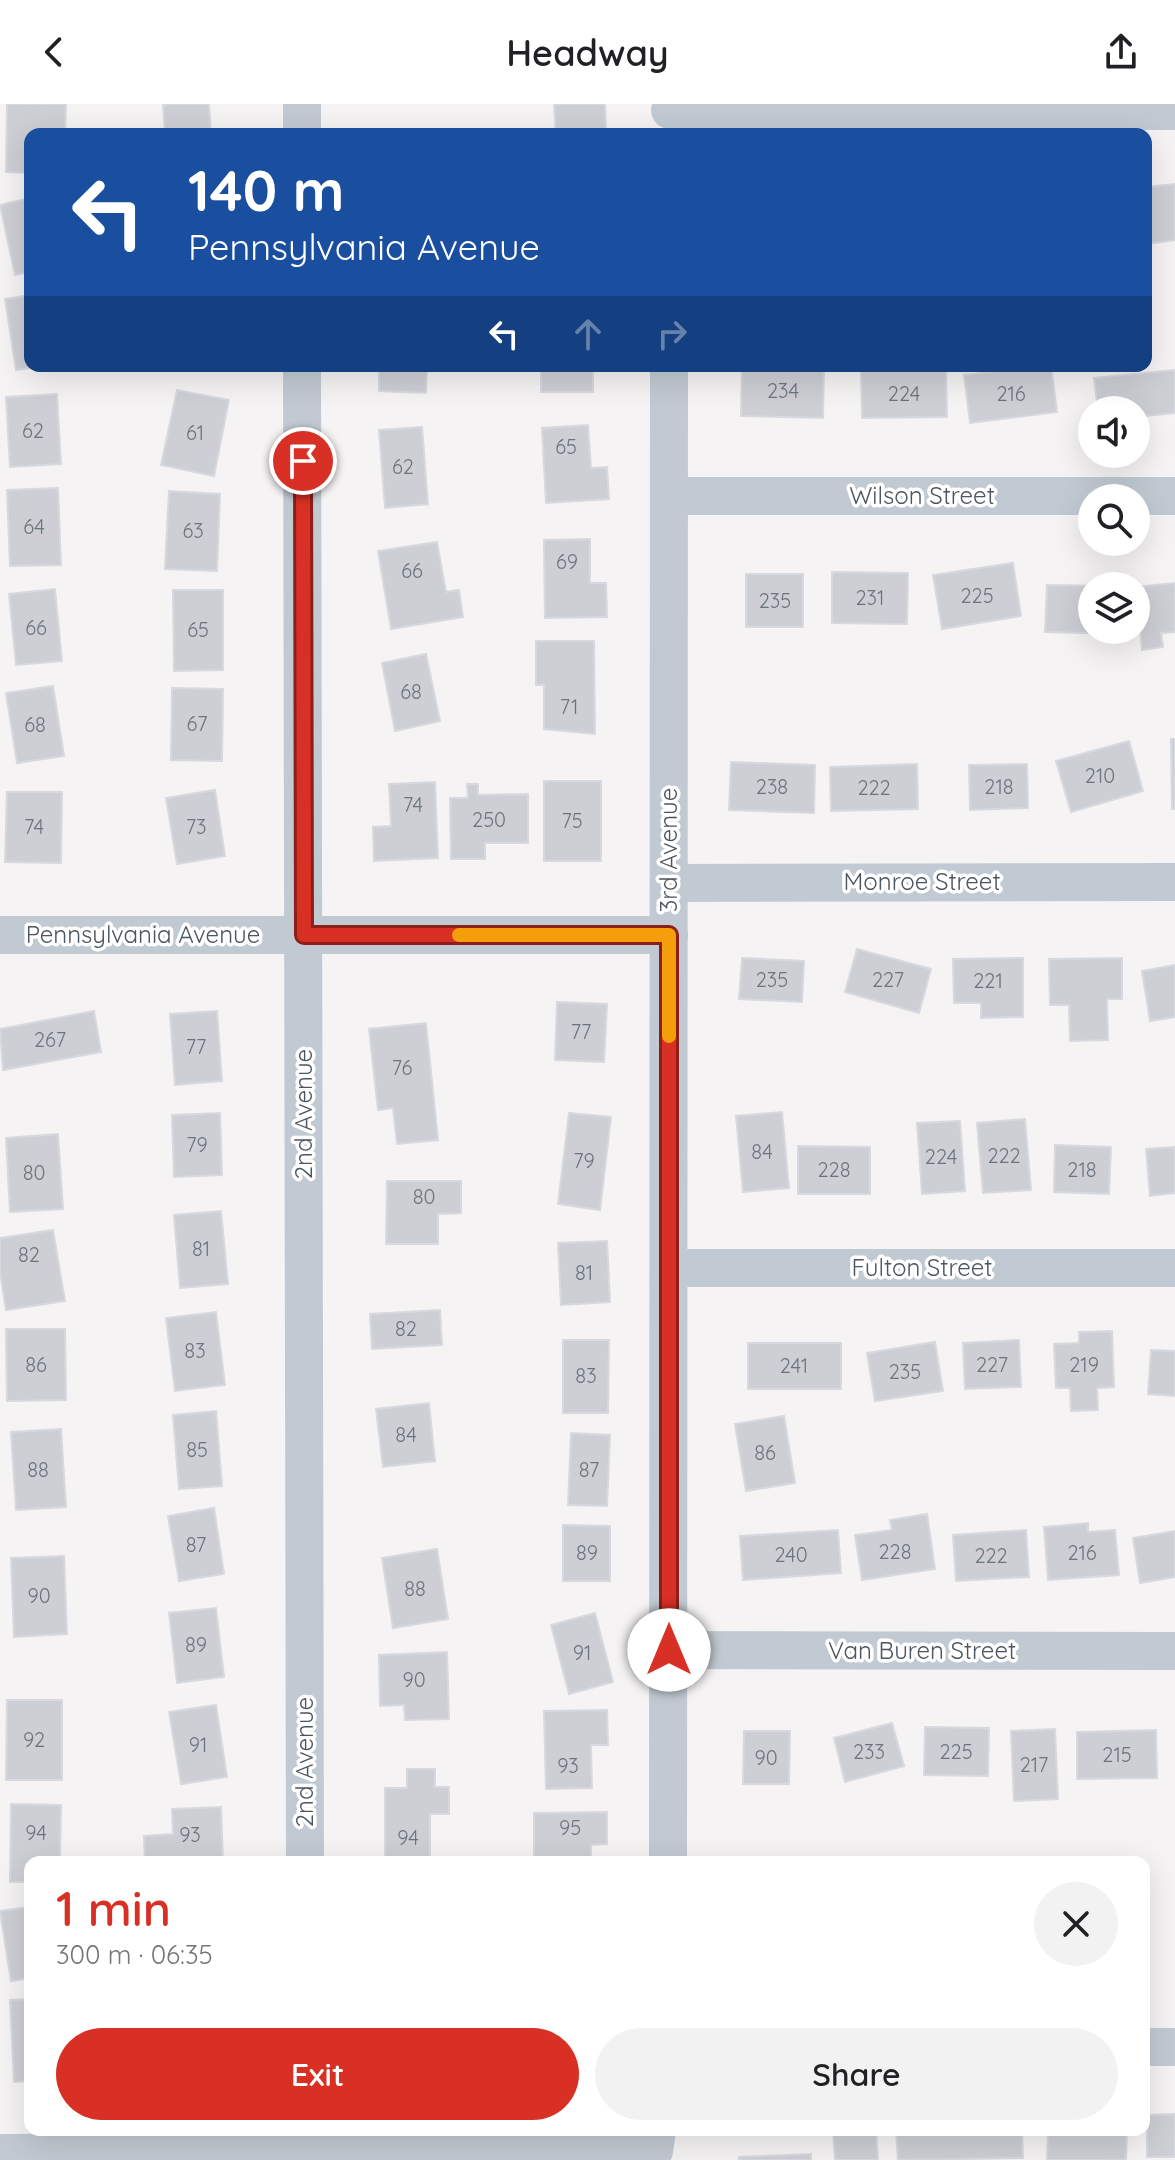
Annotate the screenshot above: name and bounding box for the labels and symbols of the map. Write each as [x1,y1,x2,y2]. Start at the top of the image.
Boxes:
house number: 234 [767,378,799,403]
house number: 224 [888,381,920,406]
house number: 216 [996,381,1026,406]
house number: 62 [22,418,44,443]
house number: 61 [186,420,204,445]
pin [269,427,337,495]
house number: 65 [555,434,577,459]
house number: 62 [392,454,414,479]
street label: Wilson Street [849,480,995,510]
house number: 64 [23,514,45,539]
house number: 63 [182,518,204,543]
house number: 69 [556,549,578,574]
house number: 66 [401,558,423,583]
house number: 225 [960,583,994,608]
house number: 231 [856,585,884,610]
house number: 235 [759,588,791,613]
house number: 66 [25,615,47,640]
house number: 65 [187,617,209,642]
house number: 68 [400,679,422,704]
house number: 71 [560,694,578,719]
house number: 67 [186,711,208,736]
house number: 68 [24,712,46,737]
house number: 210 [1085,763,1115,788]
house number: 238 [756,774,788,799]
house number: 218 [984,774,1014,799]
house number: 222 [857,775,891,800]
street label: 3rd Avenue [653,788,683,912]
house number: 74 [403,792,423,817]
house number: 250 [472,807,506,832]
house number: 75 [561,808,583,833]
house number: 74 [24,814,44,839]
house number: 73 [186,814,206,839]
street label: Monroe Street [843,866,1001,896]
street label: Pennsylvania Avenue [26,919,260,949]
house number: 235 [756,967,788,992]
house number: 227 [872,967,904,992]
house number: 221 [973,968,1003,993]
house number: 77 [571,1019,591,1044]
house number: 267 [34,1027,66,1052]
house number: 77 [186,1034,206,1059]
street label: 2nd Avenue [288,1049,318,1179]
house number: 76 [392,1055,412,1080]
house number: 79 [186,1132,208,1157]
house number: 84 [751,1139,773,1164]
house number: 222 [987,1143,1021,1168]
house number: 224 [925,1144,957,1169]
house number: 79 [573,1148,595,1173]
house number: 228 [818,1157,850,1182]
house number: 218 [1067,1157,1097,1182]
house number: 80 [23,1160,45,1185]
house number: 80 [413,1184,435,1209]
house number: 81 [192,1236,210,1261]
house number: 82 [18,1242,40,1267]
street label: Fulton Street [852,1252,992,1282]
house number: 81 [575,1260,593,1285]
house number: 82 [395,1316,417,1341]
house number: 83 [184,1338,206,1363]
house number: 86 [25,1352,47,1377]
house number: 227 [976,1352,1008,1377]
house number: 219 [1069,1352,1099,1377]
house number: 241 [780,1353,808,1378]
house number: 235 [889,1359,921,1384]
house number: 83 [575,1363,597,1388]
house number: 84 [395,1422,417,1447]
house number: 85 [186,1437,208,1462]
house number: 86 [754,1440,776,1465]
house number: 88 [27,1457,49,1482]
house number: 87 [579,1457,599,1482]
house number: 87 [186,1532,206,1557]
house number: 228 [879,1539,911,1564]
house number: 89 [576,1540,598,1565]
house number: 216 [1067,1540,1097,1565]
house number: 240 [774,1542,808,1567]
house number: 222 [974,1543,1008,1568]
house number: 88 [404,1576,426,1601]
house number: 90 [27,1583,51,1608]
position arrow [627,1608,711,1692]
house number: 89 [185,1632,207,1657]
street label: Van Buren Street [828,1635,1016,1665]
house number: 91 [573,1640,591,1665]
house number: 90 [402,1667,426,1692]
street label: 2nd Avenue [289,1697,319,1827]
house number: 92 [23,1727,45,1752]
house number: 91 [189,1732,207,1757]
house number: 233 [853,1739,885,1764]
house number: 225 [939,1739,973,1764]
house number: 215 [1102,1742,1132,1767]
house number: 90 [754,1745,778,1770]
house number: 217 [1020,1752,1048,1777]
house number: 93 [557,1753,579,1778]
house number: 95 [559,1815,581,1840]
house number: 94 [25,1820,47,1845]
house number: 93 [179,1822,201,1847]
house number: 94 [397,1825,419,1850]

